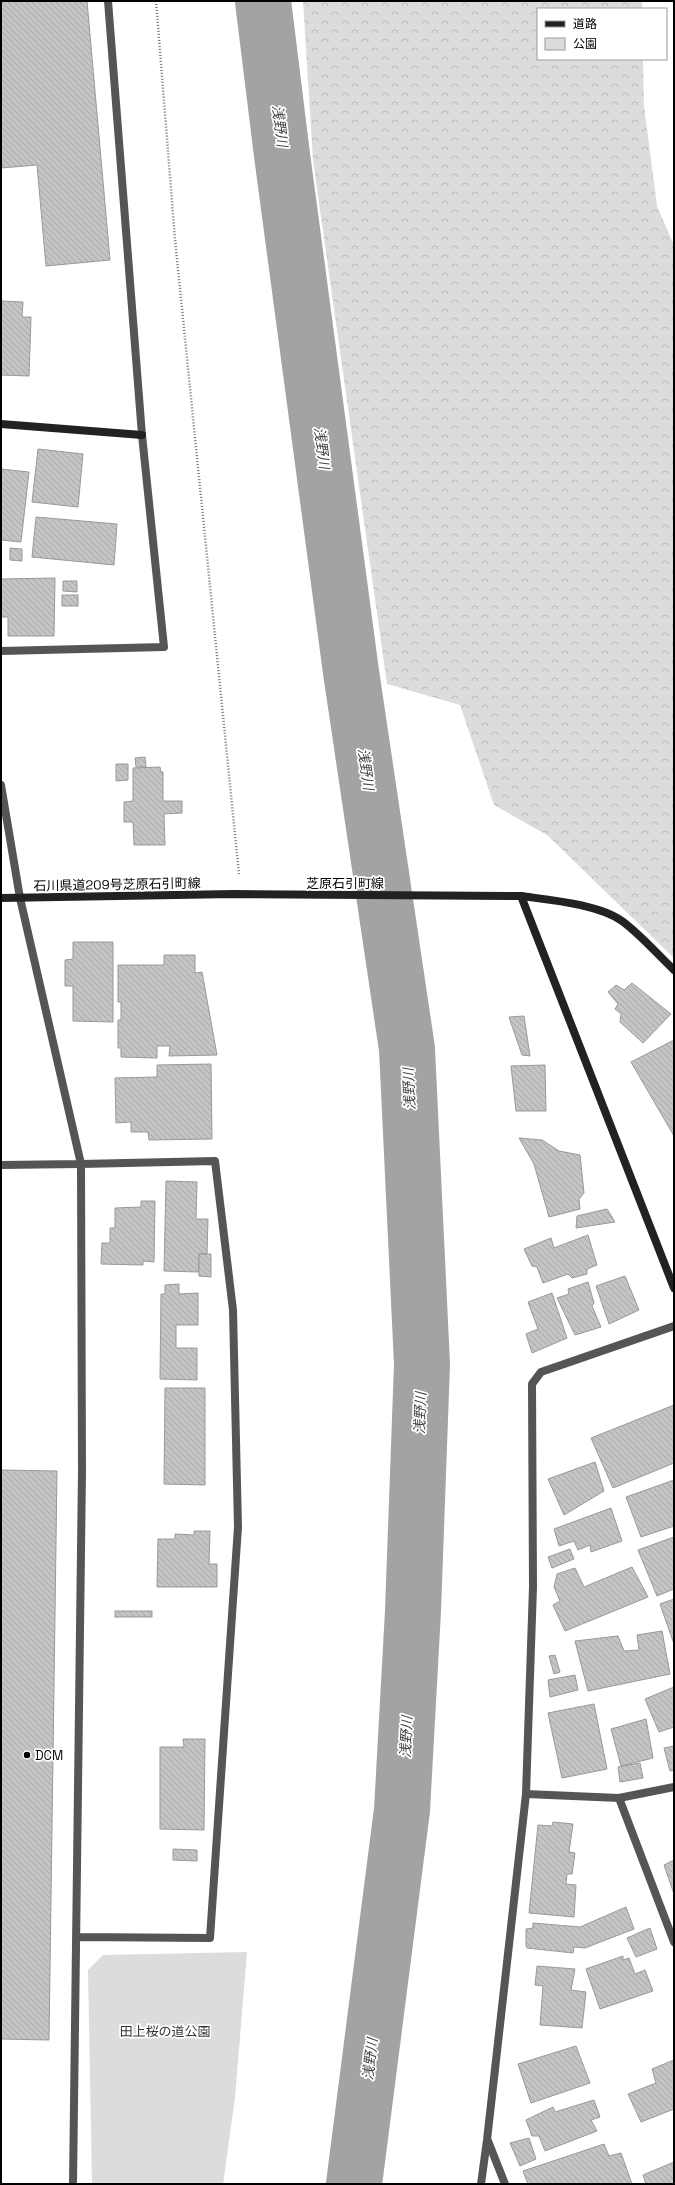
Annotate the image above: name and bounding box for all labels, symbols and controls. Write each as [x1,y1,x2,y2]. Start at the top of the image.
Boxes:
legend [537,8,667,60]
text: 道路 [573,16,597,32]
text: 公園 [573,36,597,52]
water label: 浅野川 [269,104,292,150]
water label: 浅野川 [311,426,334,472]
water label: 浅野川 [354,747,378,793]
street label: 石川県道209号芝原石引町線 [33,875,201,894]
street label: 芝原石引町線 [306,875,384,892]
water label: 浅野川 [399,1066,419,1110]
water label: 浅野川 [410,1390,430,1434]
water label: 浅野川 [396,1714,416,1758]
place label: DCM [35,1747,63,1764]
marker: DCM [22,1750,32,1760]
park label: 田上桜の道公園 [119,2023,211,2040]
water label: 浅野川 [359,2035,382,2081]

